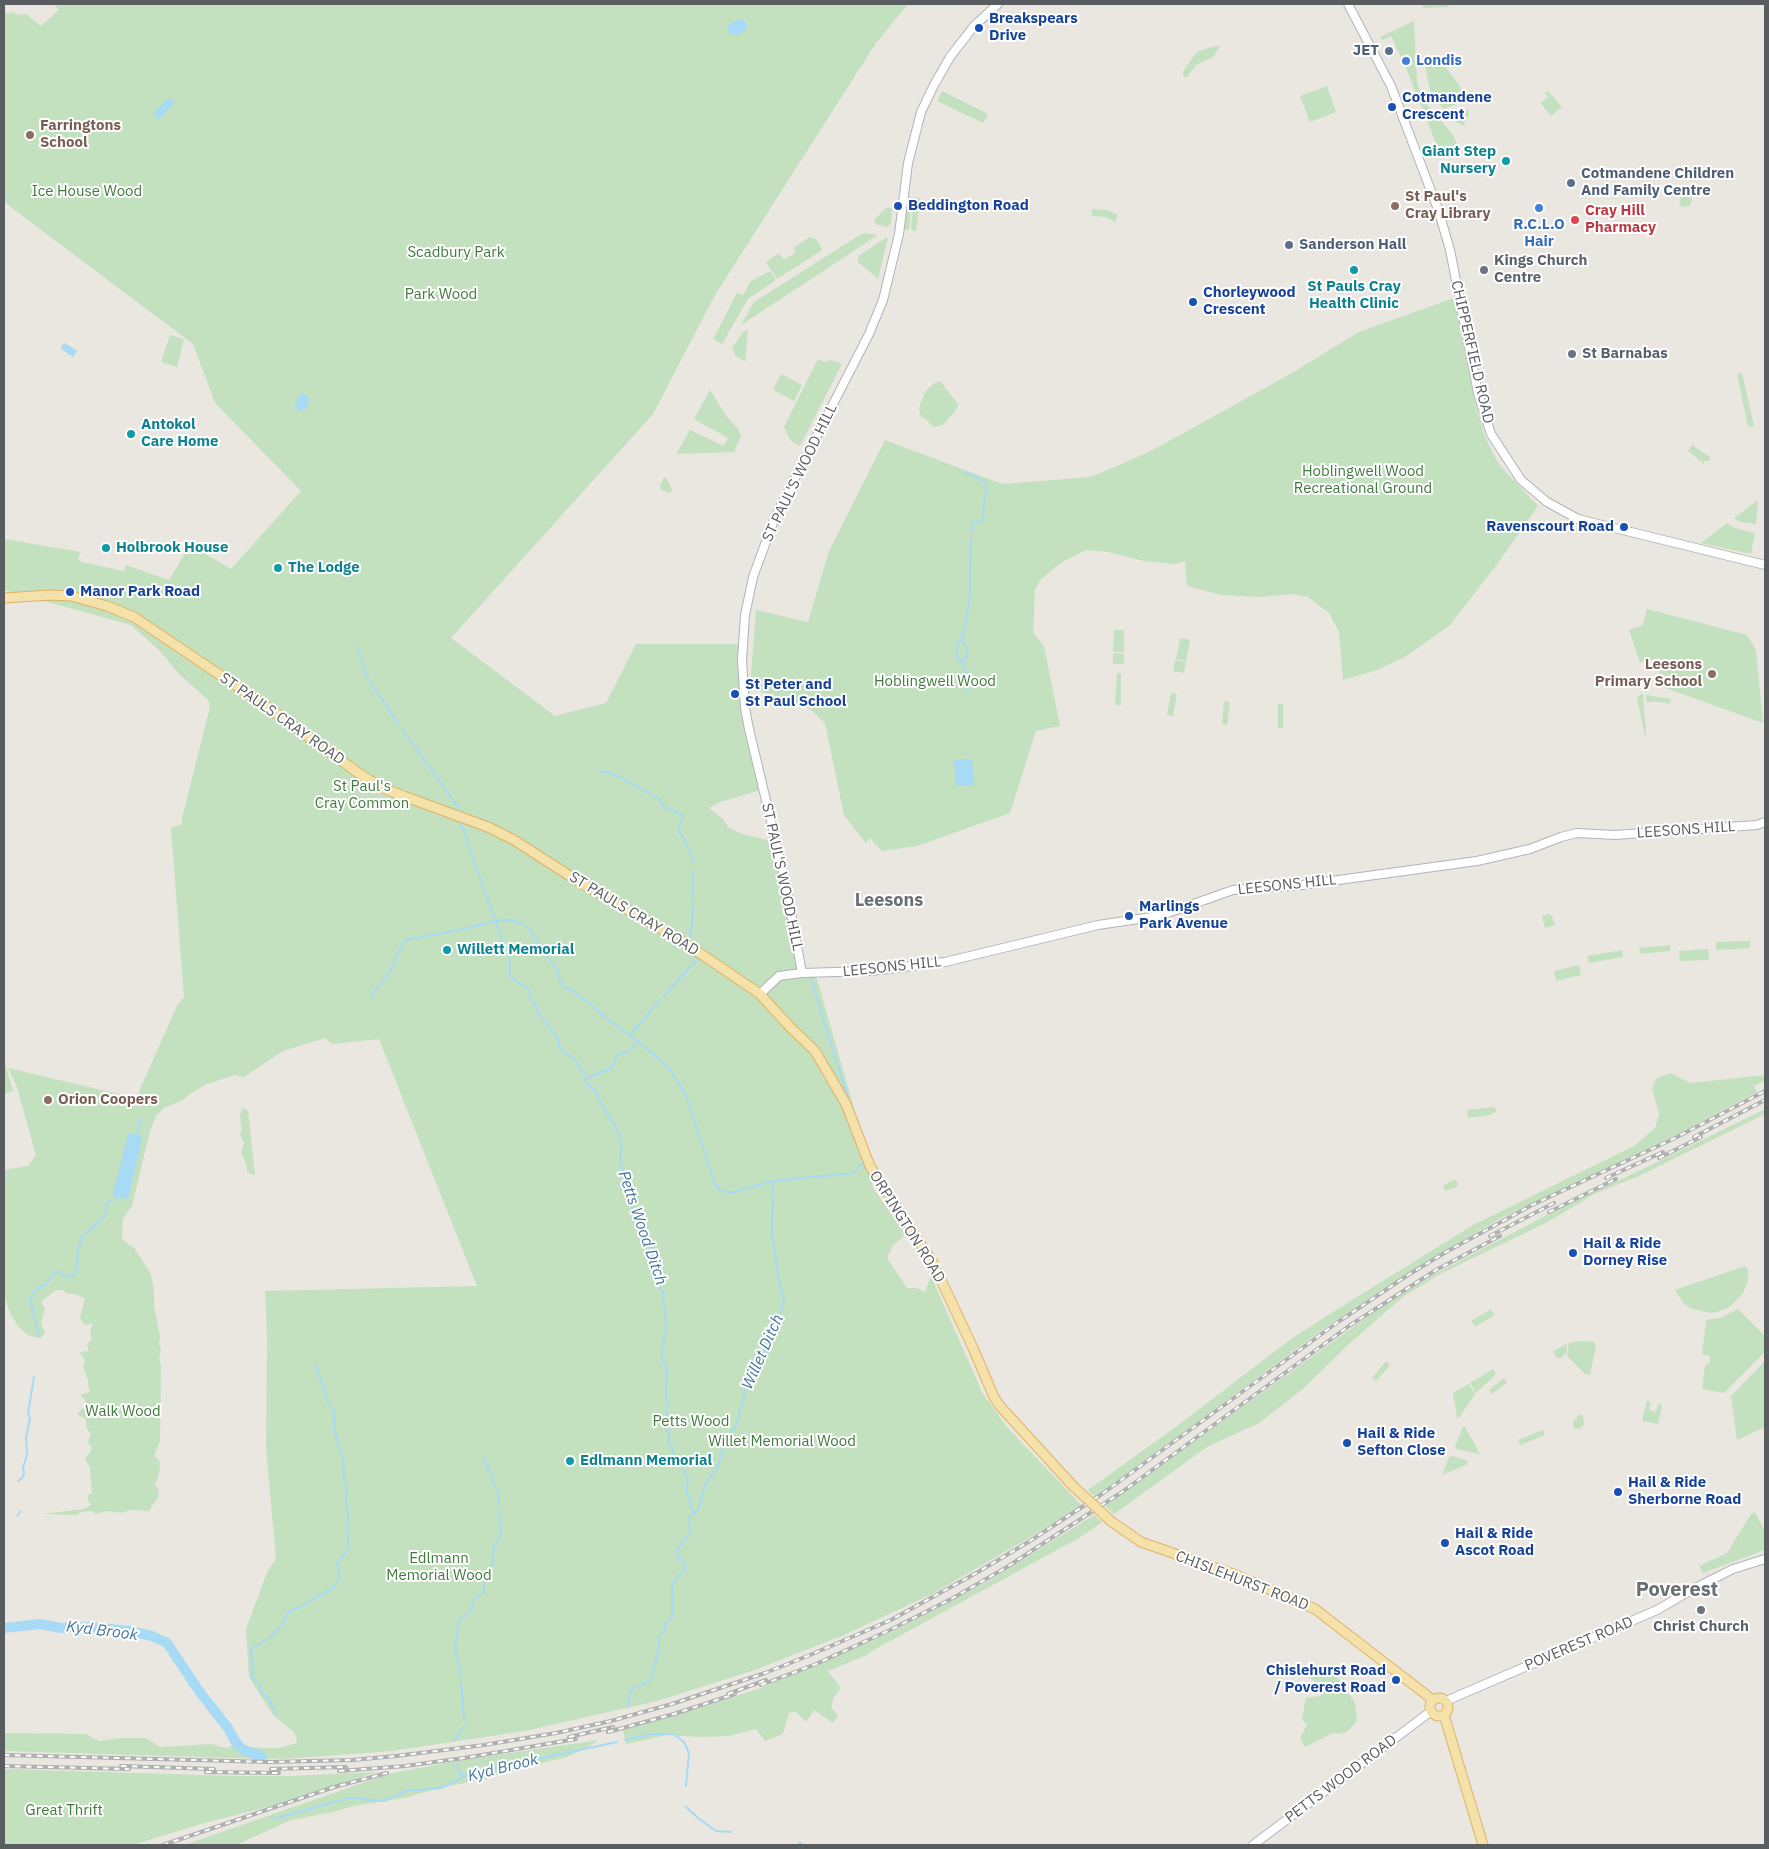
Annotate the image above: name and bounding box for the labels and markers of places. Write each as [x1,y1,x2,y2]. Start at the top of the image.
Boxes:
place label: Breakspears Drive [989,10,1078,45]
marker: Breakspears Drive [973,22,985,34]
place label: JET [1353,42,1379,60]
marker: JET [1383,45,1395,57]
place label: Londis [1416,52,1462,70]
marker: Londis [1400,55,1412,67]
place label: Cotmandene Crescent [1402,89,1492,124]
marker: Cotmandene Crescent [1386,101,1398,113]
place label: Farringtons School [40,117,121,152]
marker: Farringtons School [24,129,36,141]
place label: Giant Step Nursery [1422,143,1496,178]
marker: Giant Step Nursery [1500,155,1512,167]
place label: Cotmandene Children And Family Centre [1581,165,1734,200]
marker: Cotmandene Children And Family Centre [1565,177,1577,189]
place label: St Paul's Cray Library [1405,188,1490,223]
place label: Beddington Road [908,197,1029,215]
marker: Beddington Road [892,200,904,212]
marker: St Paul's Cray Library [1389,200,1401,212]
marker: R.C.L.O Hair [1533,202,1545,214]
place label: Cray Hill Pharmacy [1585,202,1656,237]
marker: Cray Hill Pharmacy [1569,214,1581,226]
place label: R.C.L.O Hair [1513,216,1565,251]
place label: Sanderson Hall [1299,236,1406,254]
marker: Sanderson Hall [1283,239,1295,251]
place label: Kings Church Centre [1494,252,1587,287]
marker: St Pauls Cray Health Clinic [1348,264,1360,276]
marker: Kings Church Centre [1478,264,1490,276]
place label: St Pauls Cray Health Clinic [1307,278,1401,313]
place label: Chorleywood Crescent [1203,284,1296,319]
marker: Chorleywood Crescent [1187,296,1199,308]
place label: St Barnabas [1582,345,1668,363]
marker: St Barnabas [1566,348,1578,360]
place label: Antokol Care Home [141,416,218,451]
marker: Antokol Care Home [125,428,137,440]
place label: Ravenscourt Road [1486,518,1614,536]
marker: Ravenscourt Road [1618,521,1630,533]
place label: Holbrook House [116,539,228,557]
marker: Holbrook House [100,542,112,554]
place label: The Lodge [288,559,360,577]
marker: The Lodge [272,562,284,574]
place label: Manor Park Road [80,583,200,601]
marker: Manor Park Road [64,586,76,598]
place label: Leesons Primary School [1595,656,1702,691]
marker: Leesons Primary School [1706,668,1718,680]
place label: St Peter and St Paul School [745,676,846,711]
marker: St Peter and St Paul School [729,688,741,700]
place label: Marlings Park Avenue [1139,898,1228,933]
marker: Marlings Park Avenue [1123,910,1135,922]
place label: Willett Memorial [457,941,574,959]
marker: Willett Memorial [441,944,453,956]
place label: Orion Coopers [58,1091,158,1109]
marker: Orion Coopers [42,1094,54,1106]
place label: Hail & Ride Dorney Rise [1583,1235,1667,1270]
marker: Hail & Ride Dorney Rise [1567,1247,1579,1259]
place label: Hail & Ride Sefton Close [1357,1425,1446,1460]
marker: Hail & Ride Sefton Close [1341,1437,1353,1449]
place label: Edlmann Memorial [580,1452,712,1470]
marker: Edlmann Memorial [564,1455,576,1467]
place label: Hail & Ride Sherborne Road [1628,1474,1741,1509]
marker: Hail & Ride Sherborne Road [1612,1486,1624,1498]
place label: Hail & Ride Ascot Road [1455,1525,1534,1560]
marker: Hail & Ride Ascot Road [1439,1537,1451,1549]
marker: Christ Church [1695,1604,1707,1616]
place label: Christ Church [1653,1618,1749,1636]
place label: Chislehurst Road / Poverest Road [1266,1662,1386,1697]
marker: Chislehurst Road / Poverest Road [1390,1674,1402,1686]

